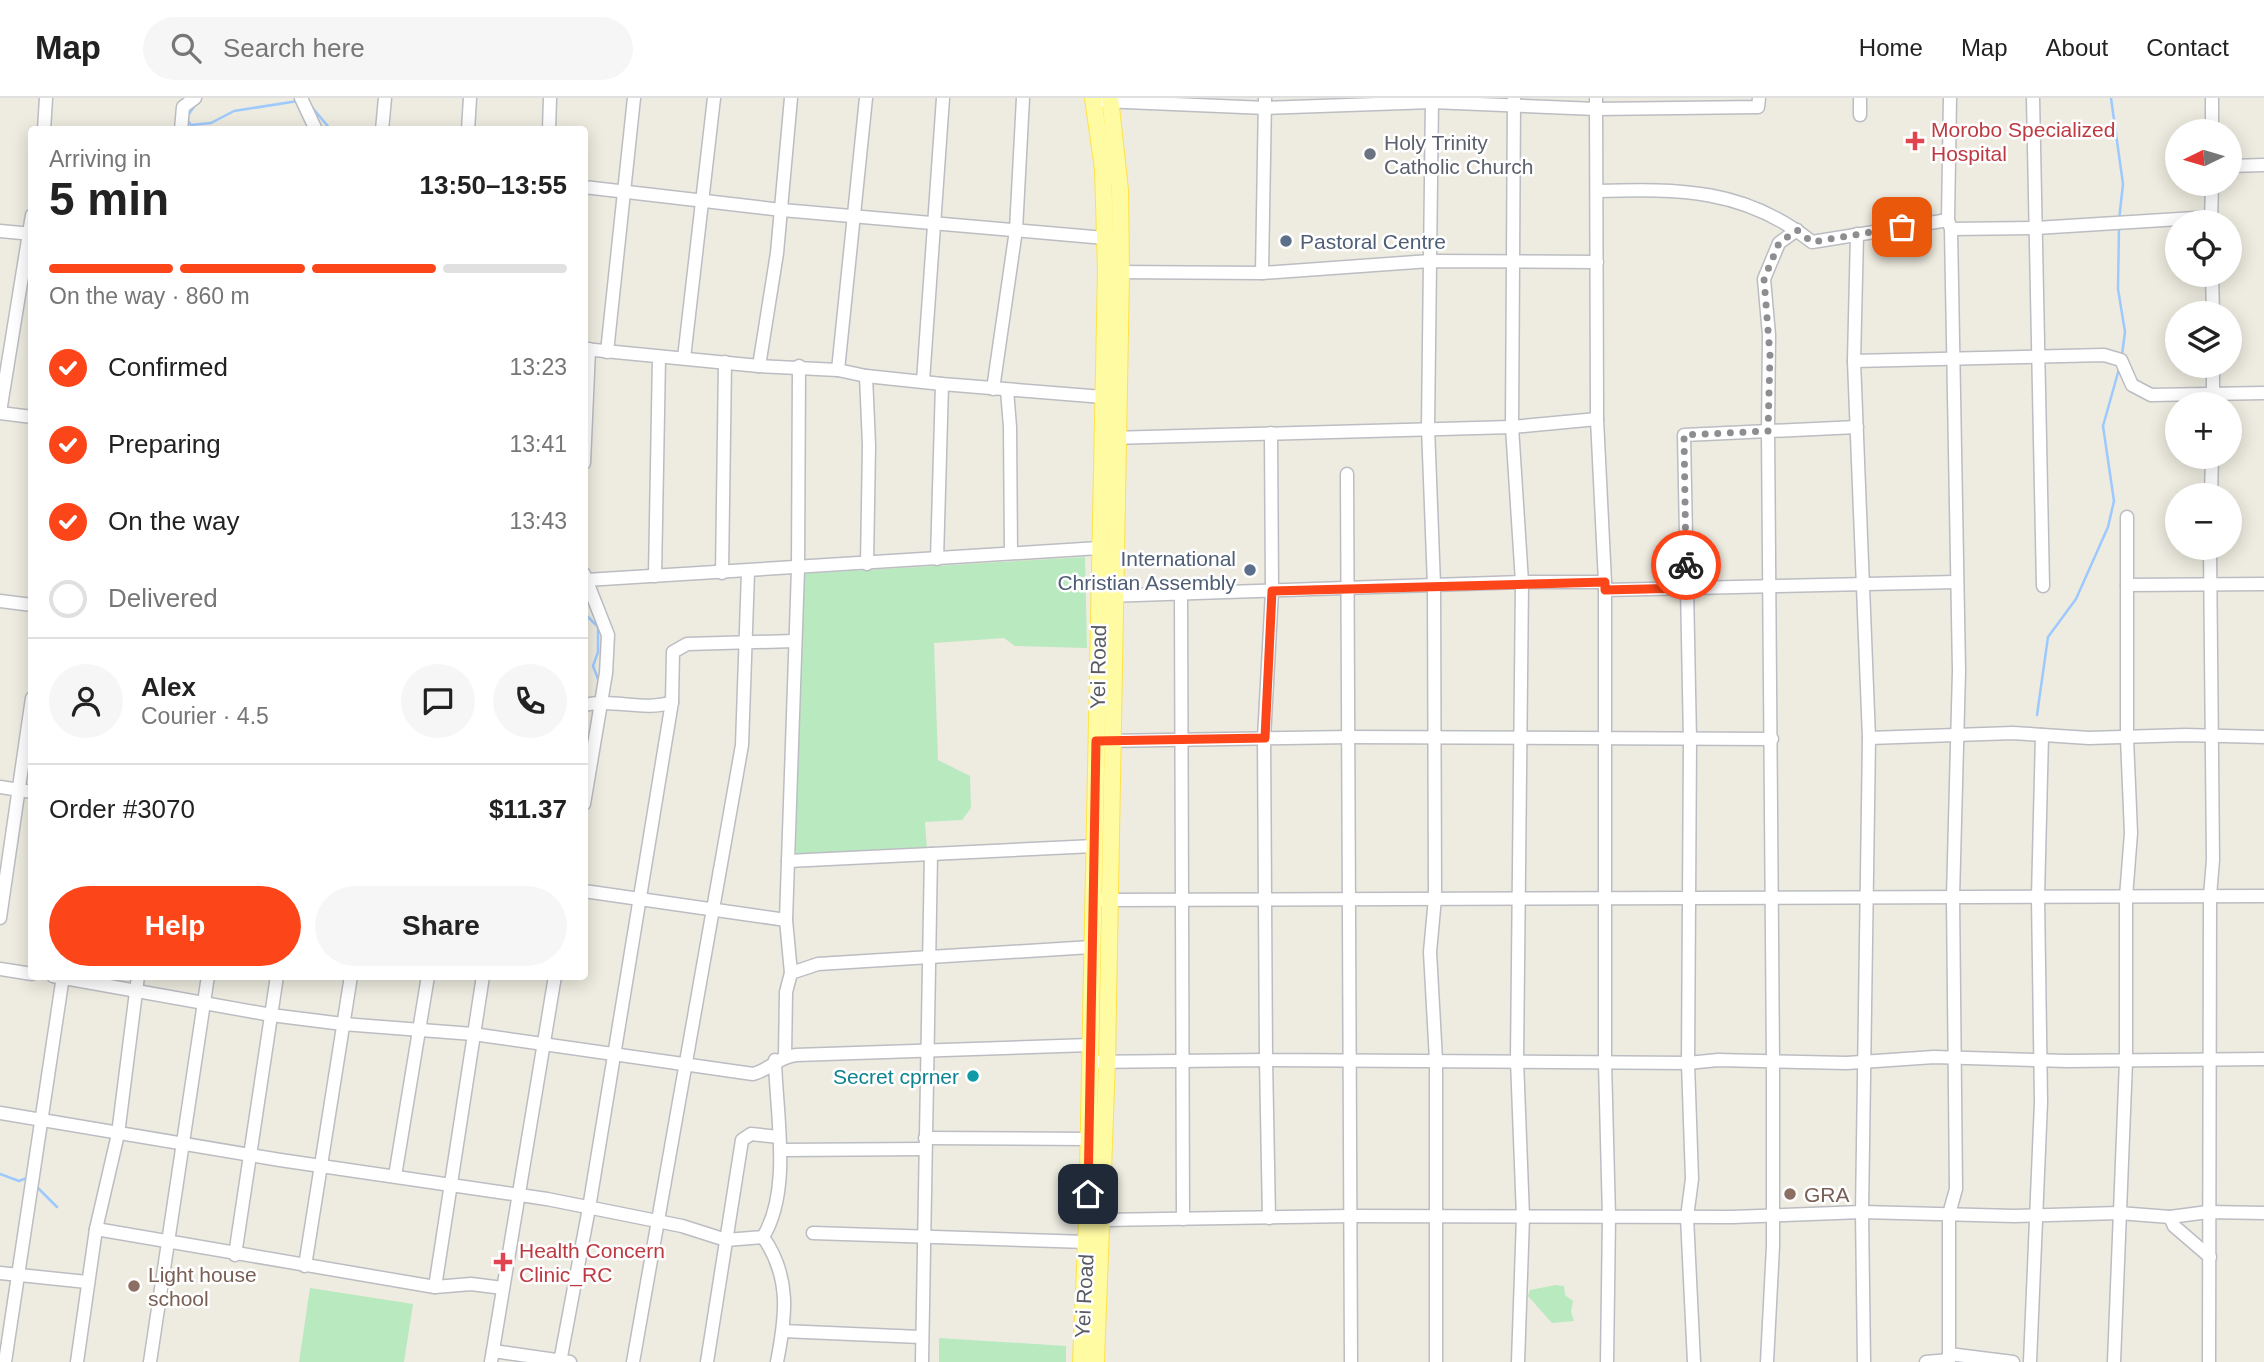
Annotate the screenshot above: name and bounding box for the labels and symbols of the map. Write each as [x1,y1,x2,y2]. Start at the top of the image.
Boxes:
place label: Morobo Specialized Hospital [1931,118,2115,165]
north arrow [2165,119,2242,196]
place label: Holy Trinity Catholic Church [1384,131,1533,178]
marker: Morobo Specialized Hospital [1905,131,1925,151]
marker: Holy Trinity Catholic Church [1362,146,1378,162]
pin [1872,197,1932,257]
place label: Pastoral Centre [1300,230,1446,253]
marker: Pastoral Centre [1278,233,1294,249]
courier [1651,530,1721,600]
place label: International Christian Assembly [1057,547,1236,594]
marker: International Christian Assembly [1242,562,1258,578]
street label: Yei Road [1086,625,1110,709]
place label: Secret cprner [833,1065,959,1088]
marker: Secret cprner [965,1068,981,1084]
pin [1058,1164,1118,1224]
place label: GRA [1804,1183,1850,1206]
marker: GRA [1782,1186,1798,1202]
place label: Health Concern Clinic_RC [519,1239,665,1287]
marker: Health Concern Clinic_RC [493,1252,513,1272]
street label: Yei Road [1070,1253,1098,1339]
place label: Light house school [148,1263,257,1310]
marker: Light house school [126,1278,142,1294]

